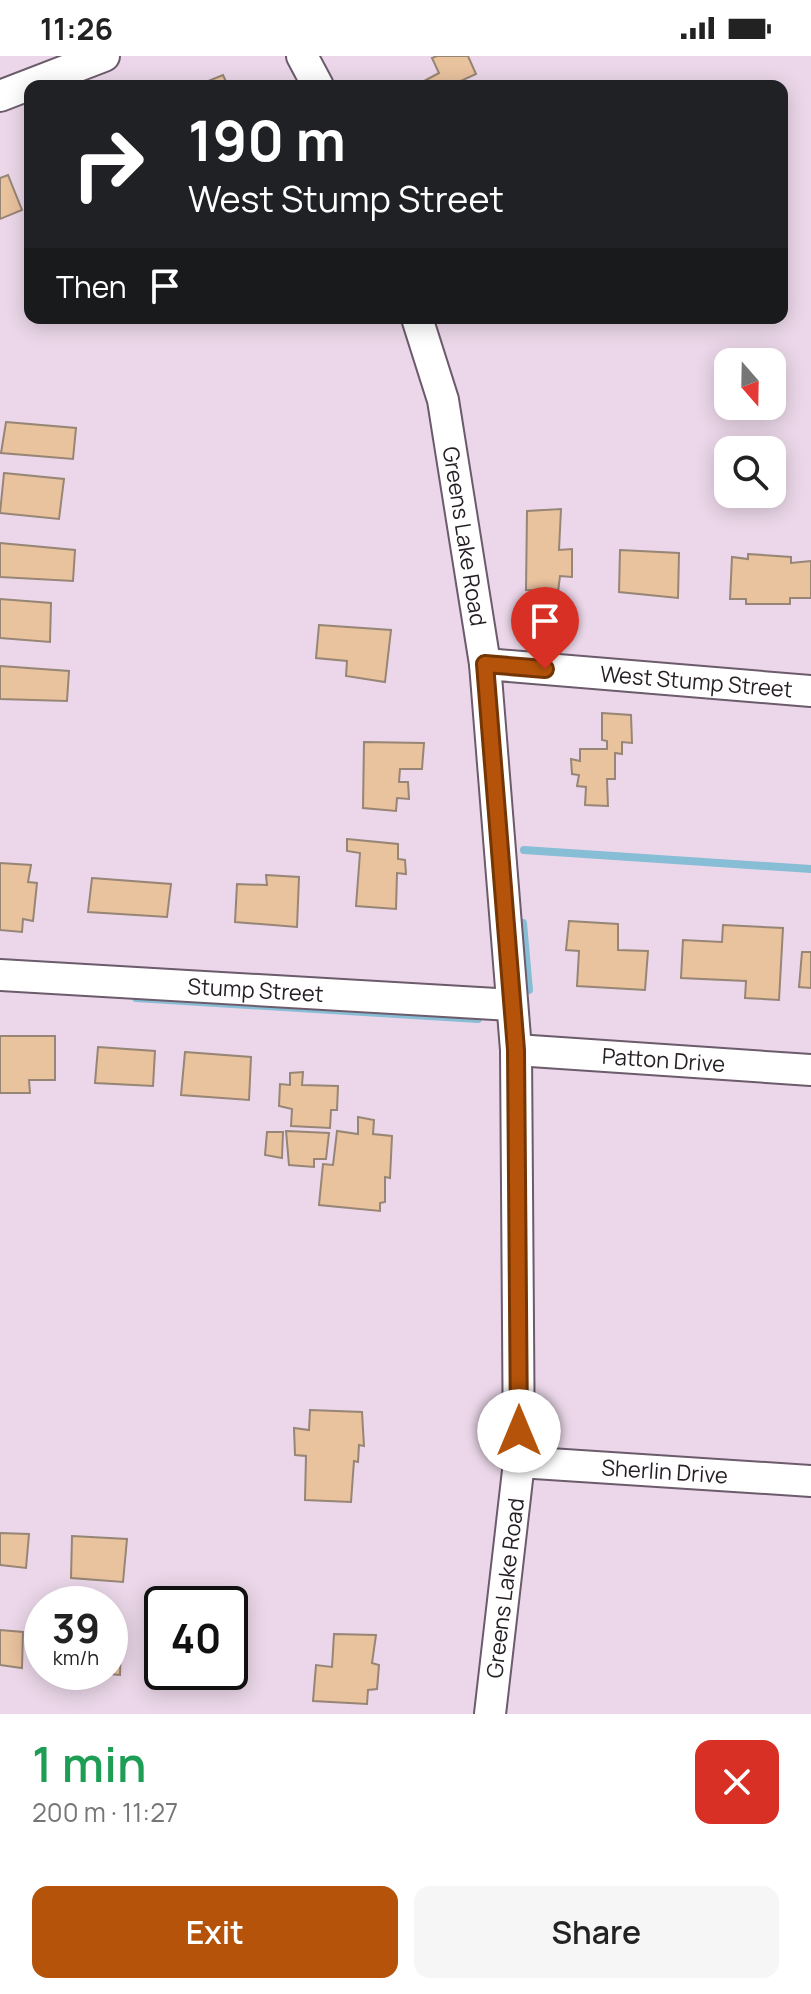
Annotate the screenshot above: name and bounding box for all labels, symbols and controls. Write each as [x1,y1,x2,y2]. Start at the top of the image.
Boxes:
text: 11:26 [40,8,113,49]
text: 190 m [188,101,346,178]
icon: right [56,112,160,216]
text: West Stump Street [188,174,504,223]
icon: arrive [143,264,187,308]
text: Then [56,266,127,307]
north arrow [714,348,786,420]
map controls [714,348,786,508]
button: search [714,436,786,508]
street label: Greens Lake Road [436,444,494,628]
pin [511,587,579,669]
icon: arrive [523,599,567,643]
street label: West Stump Street [599,659,794,704]
street label: Stump Street [187,971,325,1009]
street label: Patton Drive [601,1041,726,1079]
position arrow [477,1389,561,1473]
street label: Sherlin Drive [601,1452,729,1491]
street label: Greens Lake Road [479,1496,531,1680]
speed limit sign: 40 [144,1586,248,1690]
text: 39 [52,1600,100,1655]
text: km/h [53,1644,99,1671]
text: 1 min [32,1731,146,1796]
button: close [695,1740,779,1824]
text: 200 m · 11:27 [32,1794,178,1830]
button: Exit [32,1886,398,1978]
button: Share [414,1886,779,1978]

